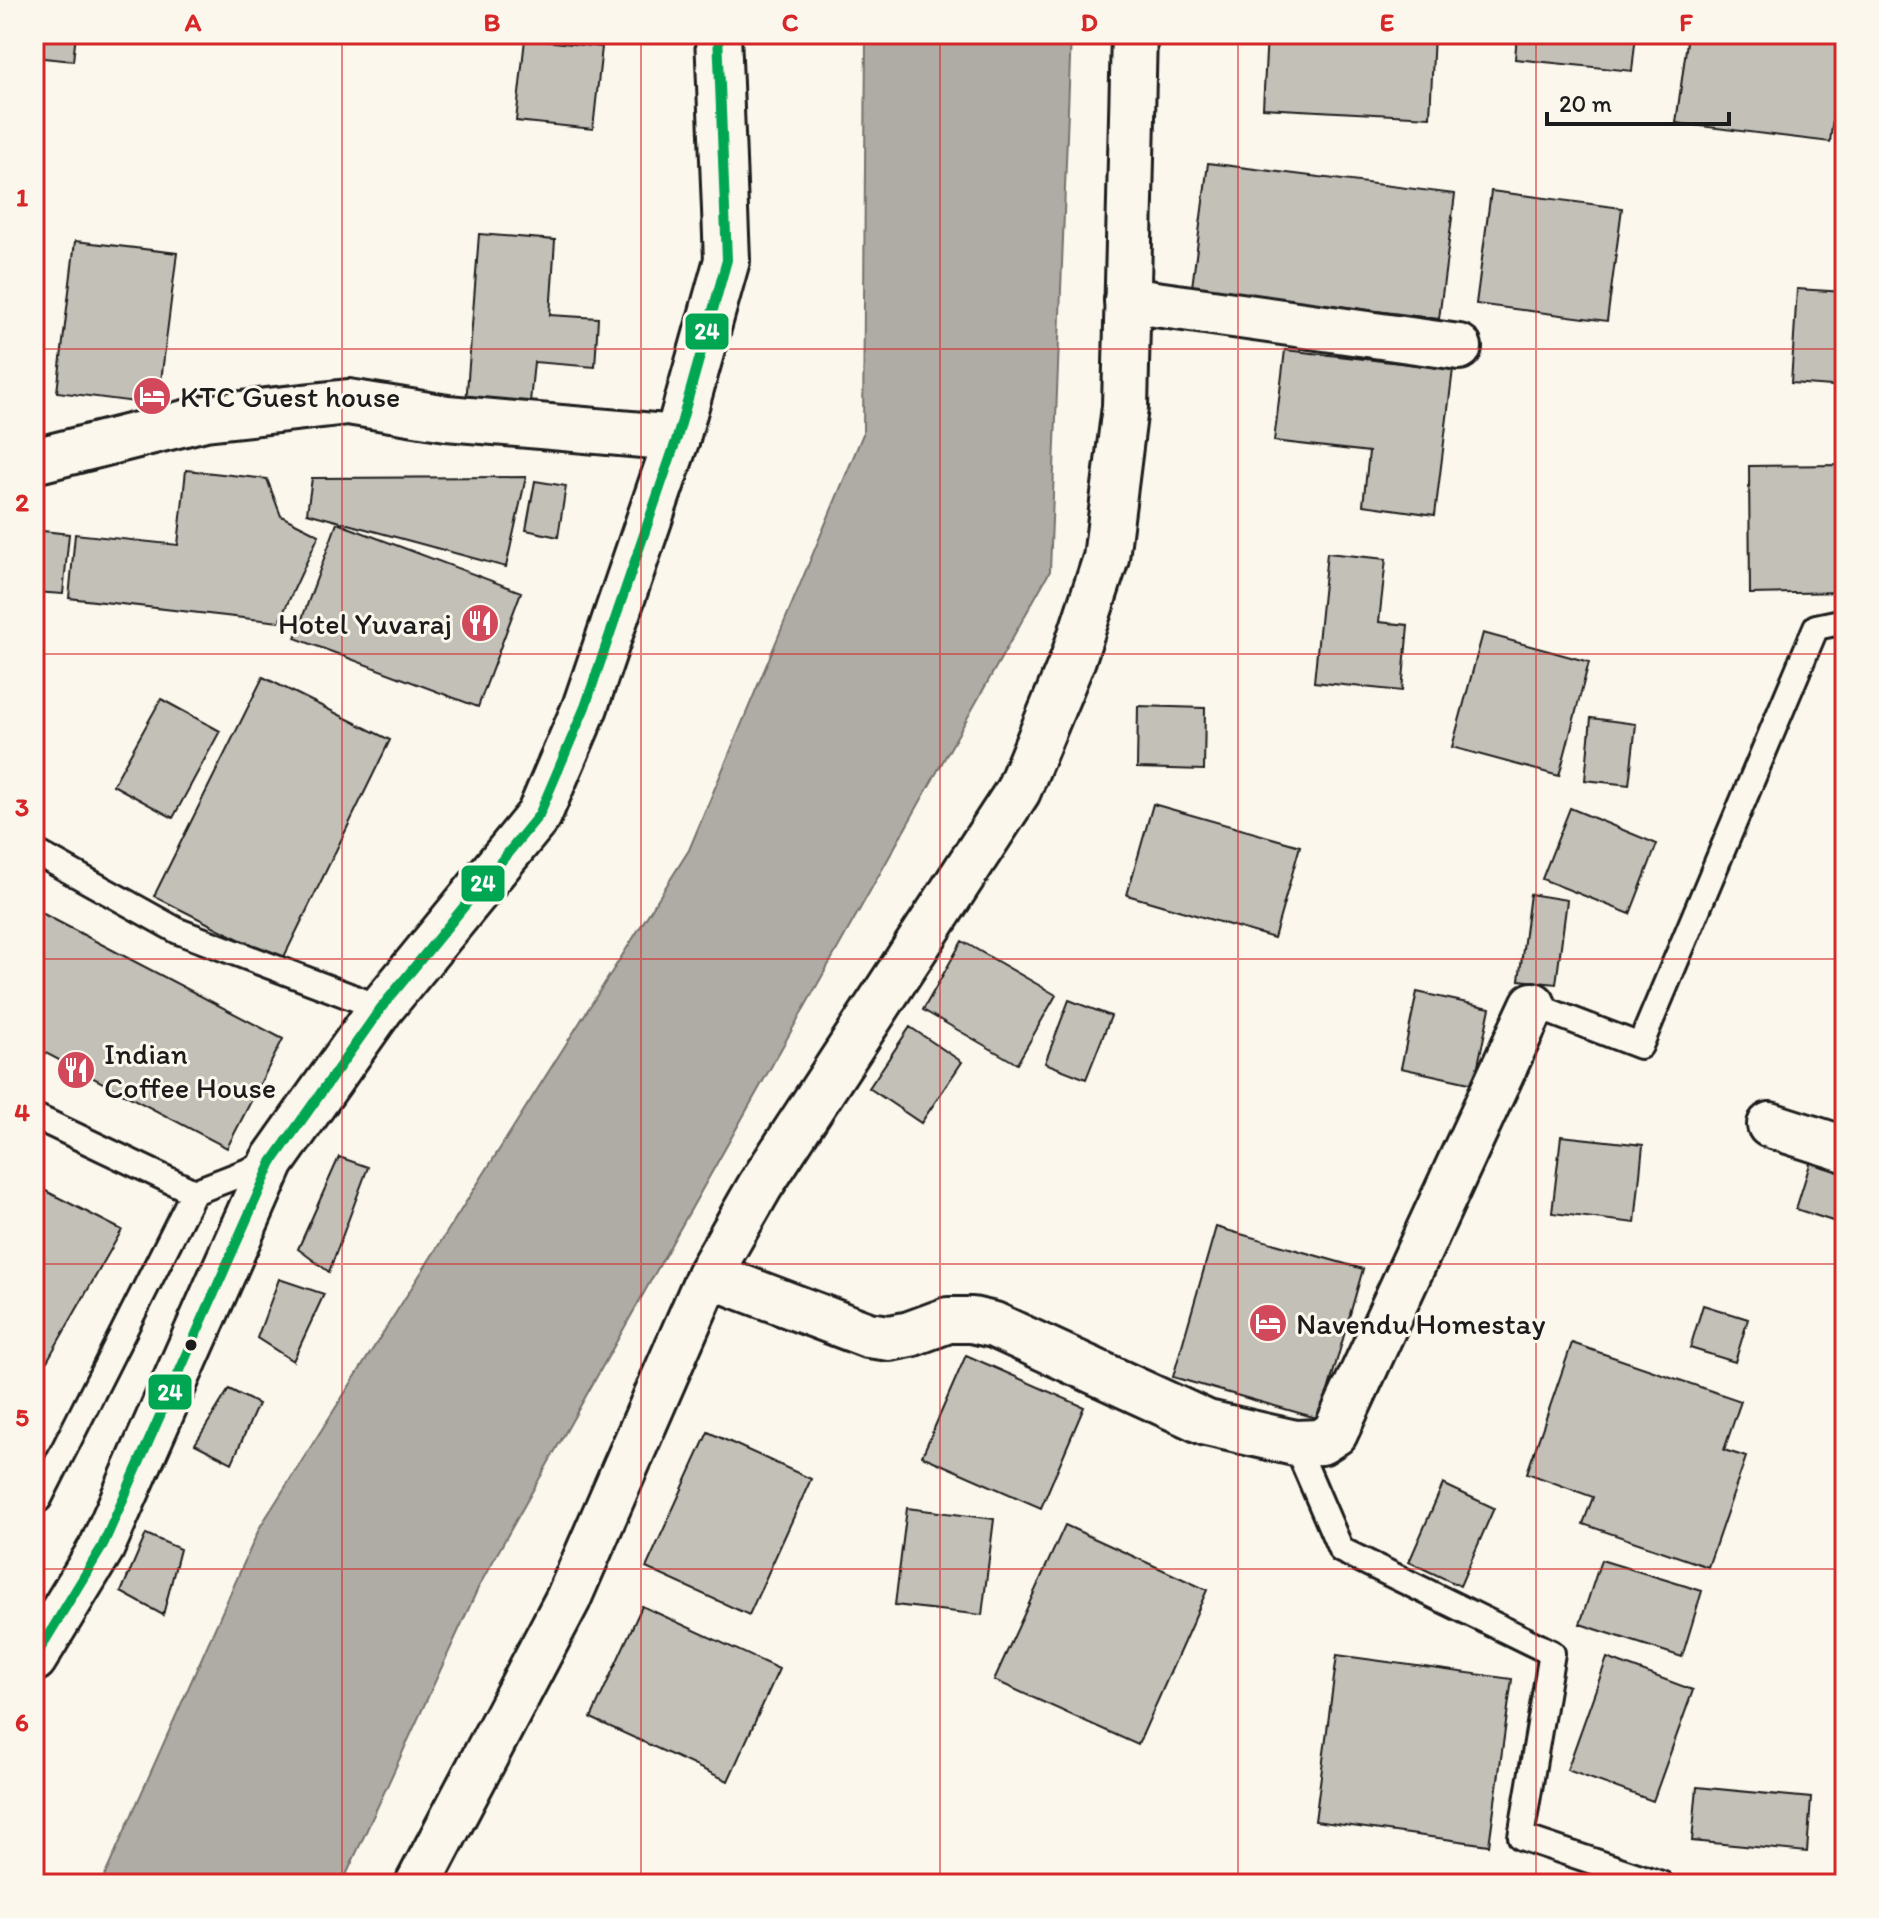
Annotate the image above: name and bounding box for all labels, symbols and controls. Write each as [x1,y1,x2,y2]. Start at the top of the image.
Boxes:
text: A [184,6,202,38]
text: B [484,6,501,38]
text: C [782,6,799,38]
text: D [1080,6,1098,38]
text: E [1380,6,1394,38]
text: F [1679,6,1693,38]
scale bar [1547,76,1729,126]
text: 20 m [1559,89,1612,118]
text: 1 [16,181,28,213]
line badge: 24 [684,312,730,351]
text: 24 [695,318,720,345]
hotel icon: KTC Guest house [131,375,173,417]
place label: KTC Guest house [180,378,400,415]
text: 2 [15,486,29,518]
restaurant icon: Hotel Yuvaraj [459,602,501,644]
place label: Hotel Yuvaraj [278,605,452,642]
text: 3 [15,791,29,823]
line badge: 24 [460,864,506,903]
text: 24 [471,870,496,897]
place label: Indian Coffee House [104,1035,276,1106]
restaurant icon: Indian Coffee House [55,1049,97,1091]
text: 4 [14,1096,30,1128]
hotel icon: Navendu Homestay [1247,1302,1289,1344]
place label: Navendu Homestay [1296,1305,1545,1342]
unlabelled marker [183,1337,199,1353]
line badge: 24 [147,1373,193,1411]
text: 24 [158,1379,183,1406]
text: 5 [15,1401,29,1433]
text: 6 [15,1706,29,1738]

